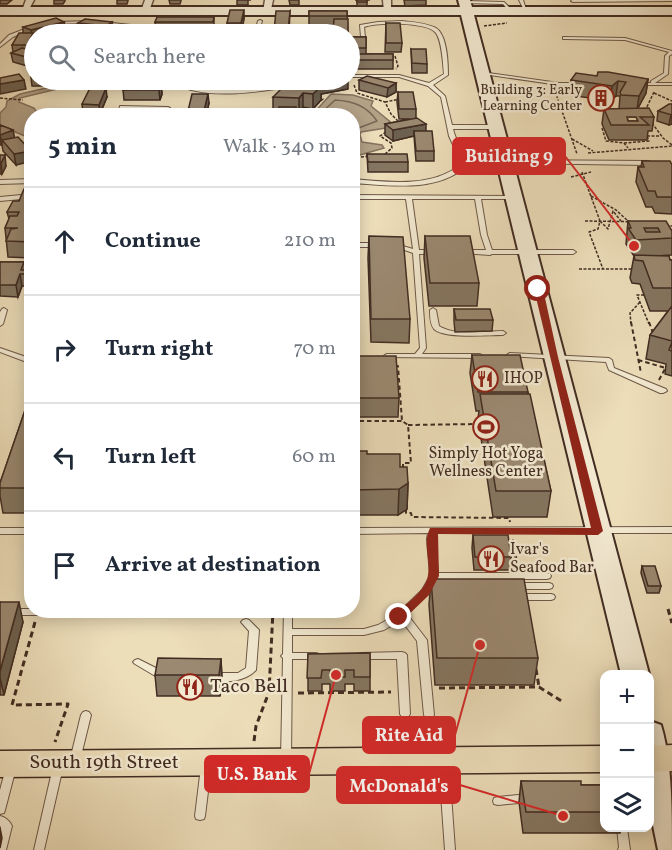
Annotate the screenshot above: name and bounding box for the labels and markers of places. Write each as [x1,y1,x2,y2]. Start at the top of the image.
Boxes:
place label: Building 3: Early Learning Center [480,81,582,116]
building icon: Building 3: Early Learning Center [586,83,616,113]
callout: Building 9 [453,138,565,174]
restaurant icon: IHOP [470,364,500,394]
place label: IHOP [504,368,543,390]
sports icon: Simply Hot Yoga Wellness Center [471,412,501,442]
place label: Simply Hot Yoga Wellness Center [428,443,544,483]
place label: Ivar's Seafood Bar [510,539,594,579]
restaurant icon: Ivar's Seafood Bar [476,544,506,574]
restaurant icon: Taco Bell [175,672,205,702]
place label: Taco Bell [210,673,288,701]
callout: Rite Aid [363,717,455,753]
callout: U.S. Bank [205,756,309,792]
callout: McDonald's [337,767,460,803]

